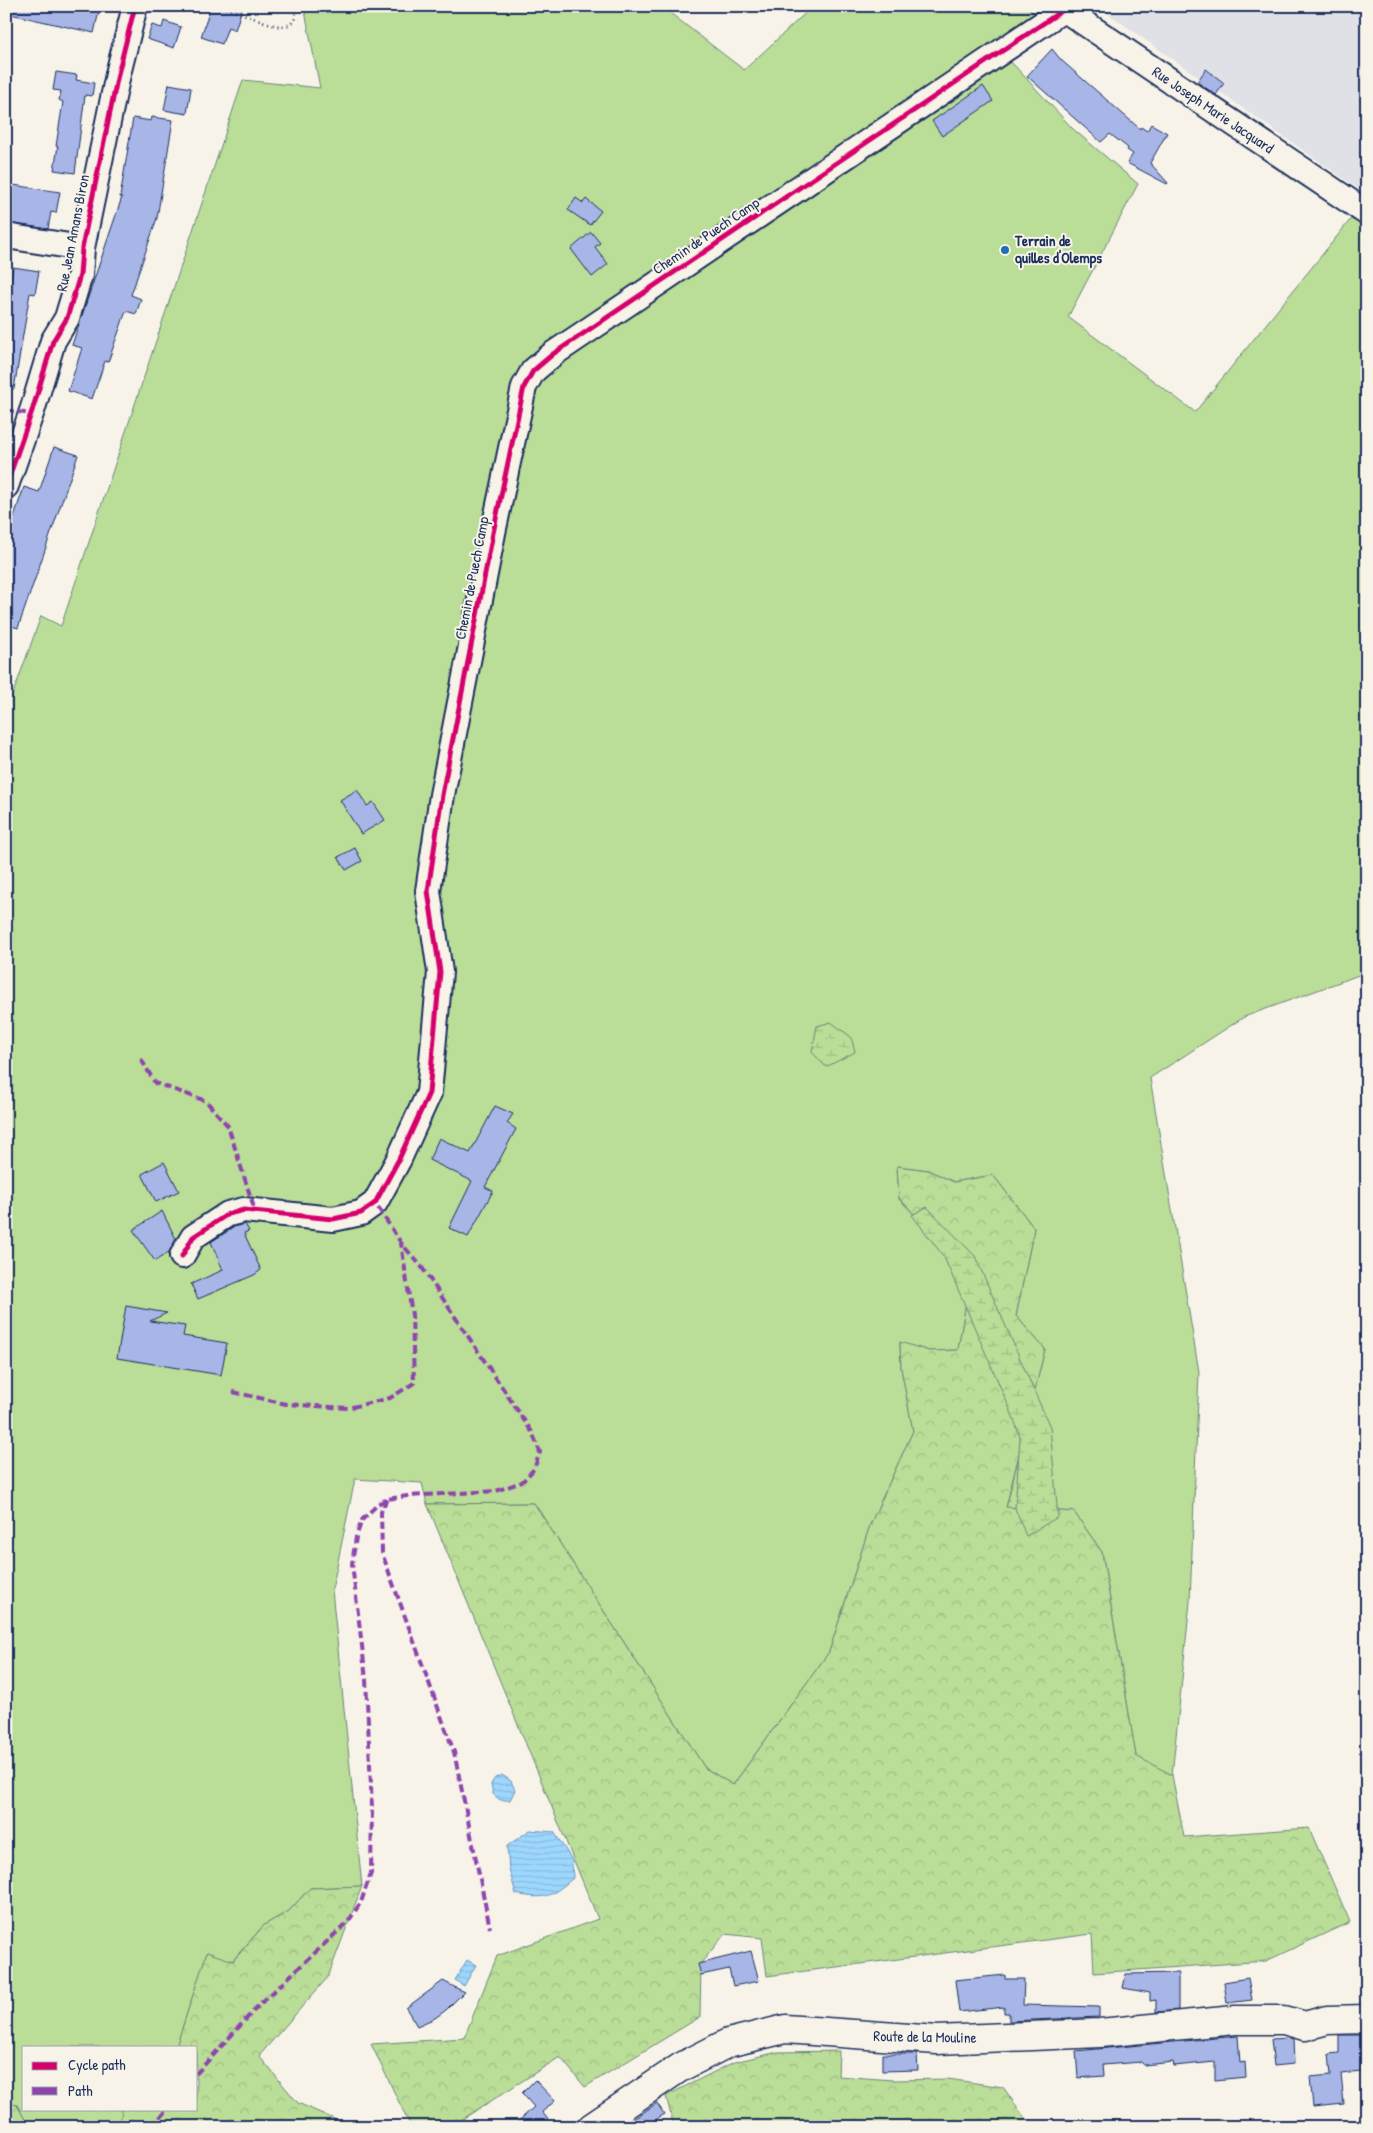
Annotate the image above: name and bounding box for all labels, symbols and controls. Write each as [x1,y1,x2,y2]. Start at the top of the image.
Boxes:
street label: Rue Joseph Marie Jacquard [1148,61,1278,158]
street label: Rue Jean Amans Biron [51,172,94,293]
street label: Chemin de Puech Camp [648,192,764,279]
place label: Terrain de quilles d'Olemps [1014,230,1102,269]
marker: Terrain de quilles d'Olemps [999,244,1011,256]
street label: Chemin de Puech Camp [449,514,494,641]
street label: Route de la Mouline [873,2025,977,2048]
legend [22,2046,198,2110]
text: Cycle path [68,2054,126,2075]
text: Path [68,2080,93,2101]

